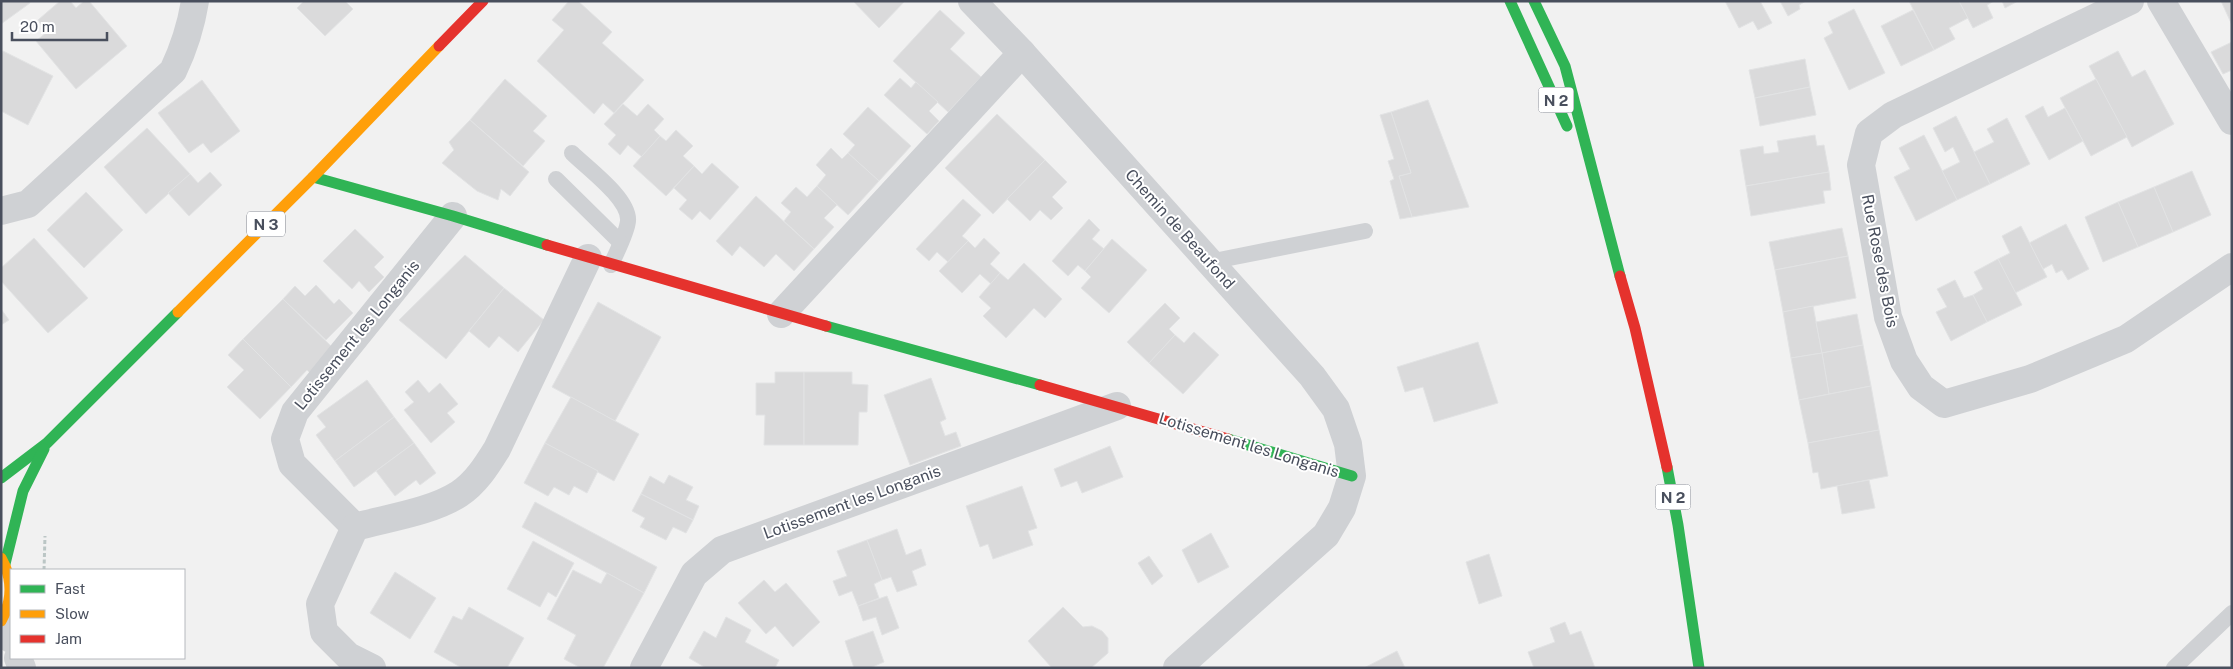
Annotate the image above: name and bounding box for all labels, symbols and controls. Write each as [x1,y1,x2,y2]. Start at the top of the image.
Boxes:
scale bar [12,10,108,42]
text: 20 m [20,18,55,35]
road number: N 2 [1538,88,1574,112]
street label: Chemin de Beaufond [1121,165,1239,293]
street label: Rue Rose des Bois [1858,193,1902,329]
road number: N 3 [247,212,285,236]
street label: Lotissement les Longanis [291,256,423,414]
street label: Lotissement les Longanis [1157,409,1341,481]
street label: Lotissement les Longanis [761,461,943,543]
road number: N 2 [1656,484,1690,510]
legend [10,569,185,659]
text: Fast [55,580,85,597]
text: Slow [55,605,90,622]
text: Jam [55,630,82,647]

